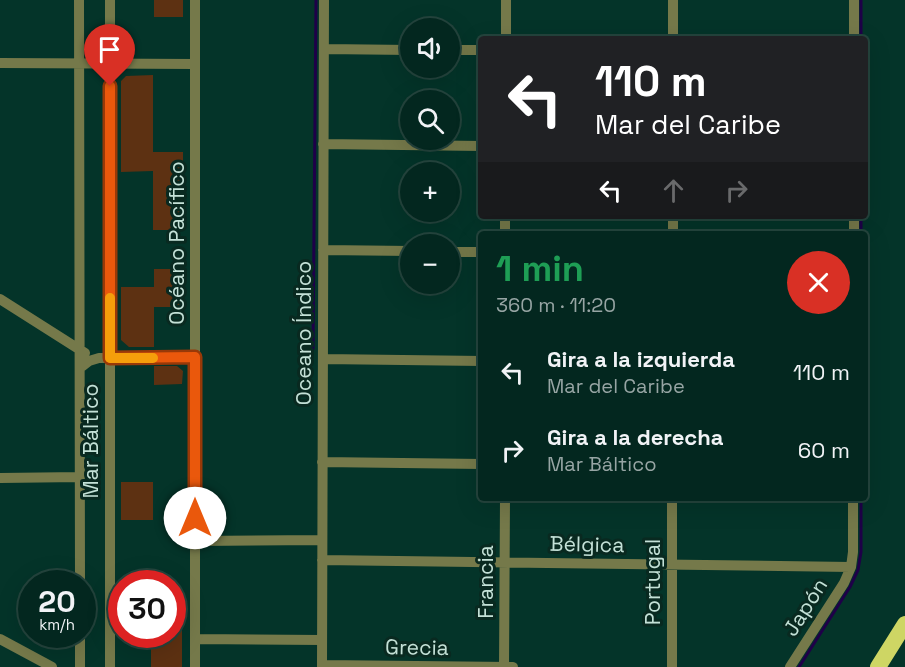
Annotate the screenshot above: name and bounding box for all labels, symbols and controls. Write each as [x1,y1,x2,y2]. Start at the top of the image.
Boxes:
map controls [400,18,460,294]
button: sound [400,18,460,78]
pin [84,24,135,86]
icon: arrive [93,33,126,66]
text: 110 m [595,55,707,108]
icon: left [496,60,574,138]
button: search [400,90,460,150]
text: Mar del Caribe [595,107,781,142]
street label: Océano Pacífico [163,161,190,325]
button: + [400,162,460,222]
icon: left [594,174,627,207]
icon: ahead [657,174,690,207]
icon: right [720,174,753,207]
button: − [400,234,460,294]
text: 1 min [496,246,584,292]
button: close [787,251,850,314]
street label: Oceano Índico [290,261,317,405]
text: 360 m · 11:20 [496,292,616,318]
text: Gira a la izquierda [547,345,735,373]
icon: left [496,356,529,389]
text: 110 m [793,358,850,386]
text: Mar del Caribe [547,373,685,399]
street label: Mar Báltico [77,384,104,499]
text: Gira a la derecha [547,423,724,451]
icon: right [496,434,529,467]
text: 60 m [798,436,850,464]
text: Mar Báltico [547,451,657,477]
position arrow [163,486,227,550]
street label: Bélgica [549,530,625,558]
street label: Portugal [639,539,666,625]
street label: Francia [472,545,499,619]
speed limit sign: 30 [108,570,186,648]
street label: Japón [777,573,833,641]
text: 20 [38,582,76,621]
text: km/h [39,615,75,634]
street label: Grecia [385,633,449,661]

